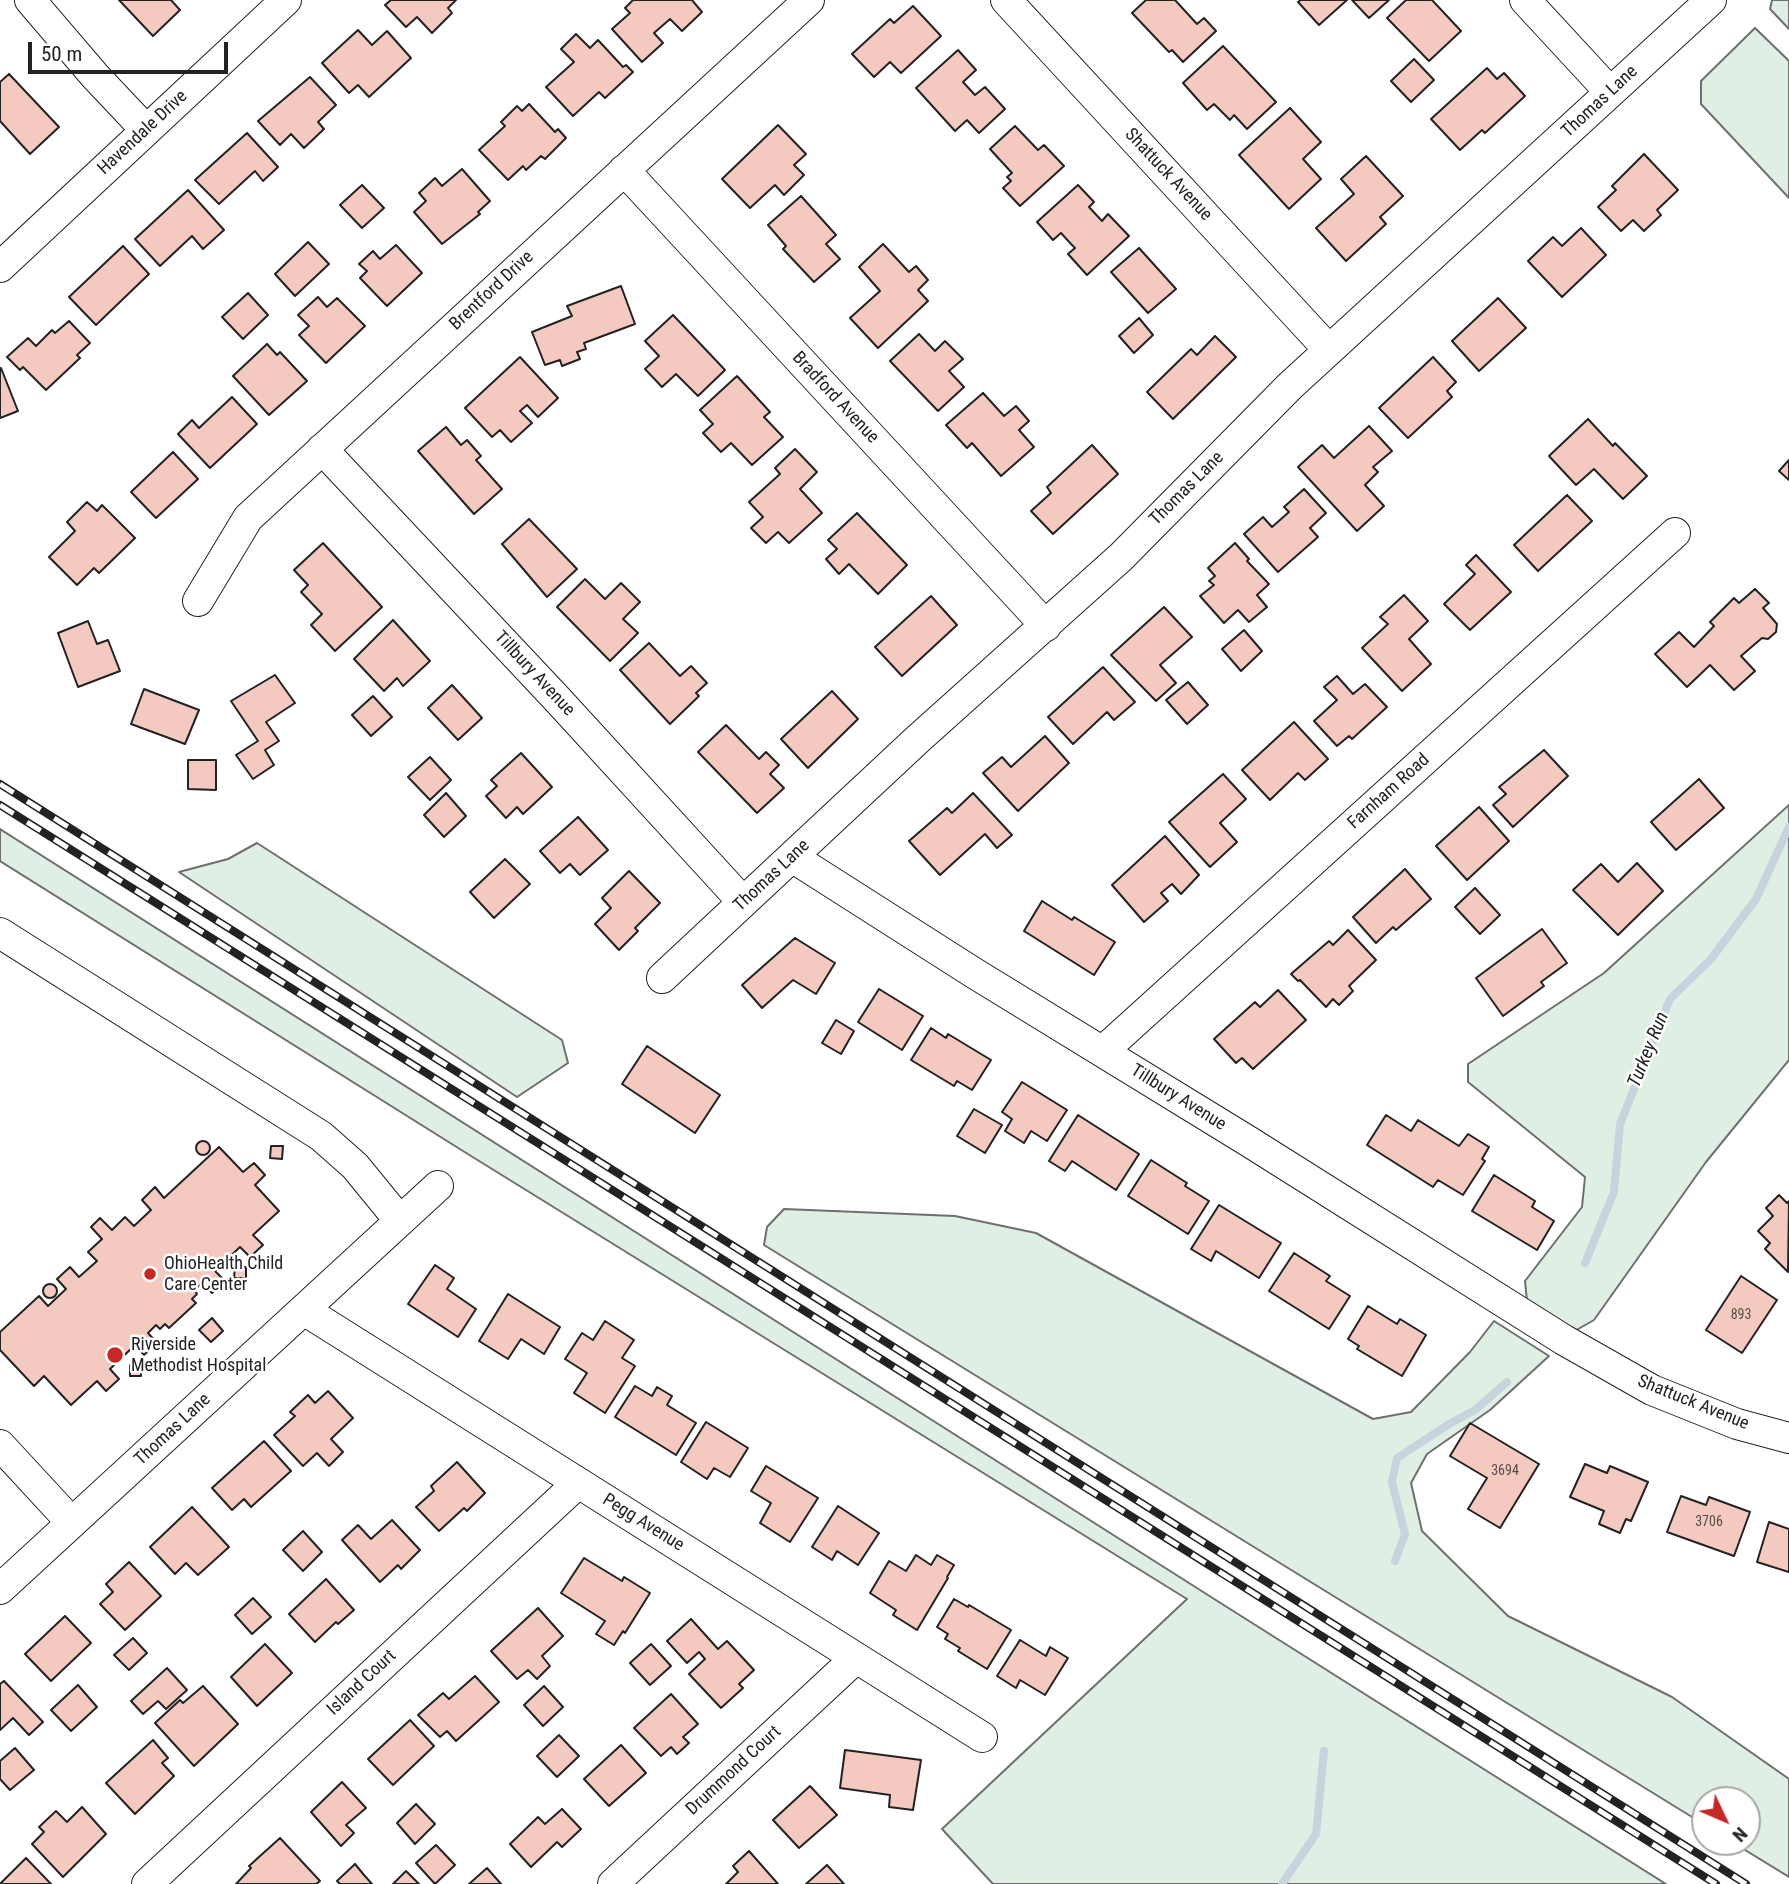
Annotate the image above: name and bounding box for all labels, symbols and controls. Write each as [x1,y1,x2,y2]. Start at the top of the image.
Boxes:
scale bar [32,28,231,72]
text: 50 m [41,42,82,66]
street label: Thomas Lane [1558,61,1642,143]
street label: Havendale Drive [94,86,192,180]
street label: Shattuck Avenue [1120,124,1216,226]
street label: Brentford Drive [446,247,538,335]
street label: Bradford Avenue [787,348,883,448]
street label: Thomas Lane [1145,447,1229,531]
street label: Tillbury Avenue [489,627,579,721]
street label: Farnham Road [1344,750,1434,834]
street label: Thomas Lane [730,835,814,917]
water label: Turkey Run [1624,1009,1674,1091]
street label: Tillbury Avenue [1126,1060,1230,1136]
place label: OhioHealth Child Care Center [164,1253,283,1296]
marker: OhioHealth Child Care Center [142,1266,158,1282]
house number: 893 [1731,1307,1751,1323]
place label: Riverside Methodist Hospital [131,1334,266,1376]
marker: Riverside Methodist Hospital [105,1345,125,1365]
street label: Shattuck Avenue [1634,1371,1752,1435]
street label: Thomas Lane [131,1389,215,1471]
house number: 3694 [1491,1463,1519,1479]
street label: Pegg Avenue [598,1489,688,1557]
house number: 3706 [1695,1514,1723,1530]
street label: Island Court [323,1646,401,1720]
street label: Drummond Court [682,1722,786,1820]
north arrow [1691,1786,1761,1856]
text: N [1728,1822,1752,1847]

